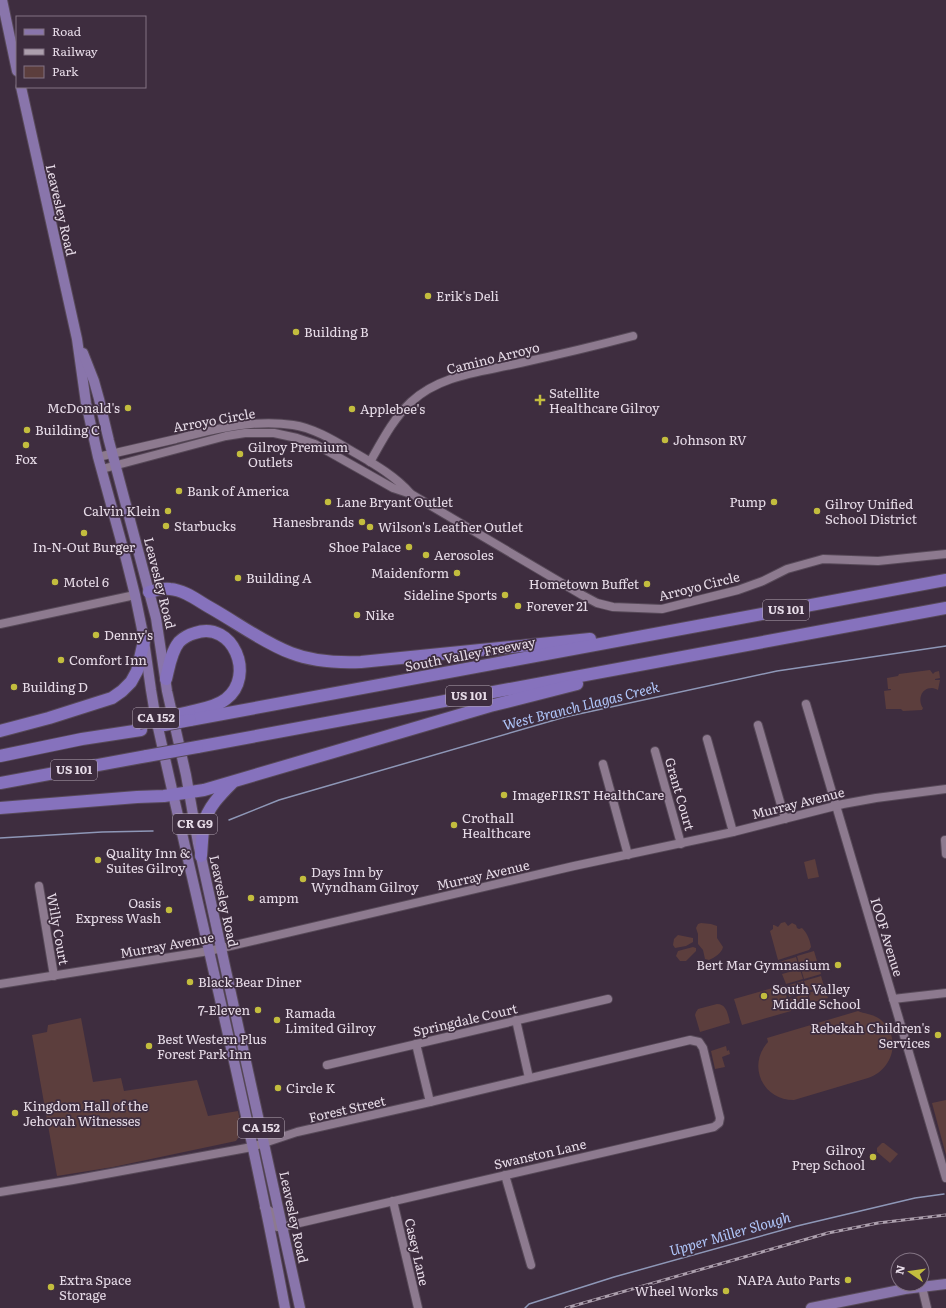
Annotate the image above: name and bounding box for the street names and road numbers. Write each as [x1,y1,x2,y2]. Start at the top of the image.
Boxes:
street label: Leavesley Road [42,162,81,258]
street label: Camino Arroyo [444,337,542,378]
street label: Arroyo Circle [171,403,257,436]
street label: Leavesley Road [140,535,181,631]
street label: Arroyo Circle [656,566,742,605]
road number: US 101 [763,600,809,620]
street label: South Valley Freeway [403,631,537,675]
road number: US 101 [446,686,492,706]
road number: CA 152 [133,708,179,728]
street label: Grant Court [661,755,700,833]
road number: US 101 [51,760,97,780]
street label: Murray Avenue [750,782,846,823]
road number: CR G9 [173,814,217,834]
street label: Leavesley Road [205,853,244,949]
street label: Murray Avenue [434,855,532,894]
street label: Willy Court [43,891,74,967]
street label: IOOF Avenue [867,895,909,979]
street label: Murray Avenue [119,927,216,962]
street label: Springdale Court [411,998,520,1041]
street label: Forest Street [307,1090,388,1127]
road number: CA 152 [238,1118,284,1138]
street label: Swanston Lane [492,1134,588,1173]
street label: Leavesley Road [275,1169,314,1265]
street label: Casey Lane [400,1216,435,1288]

